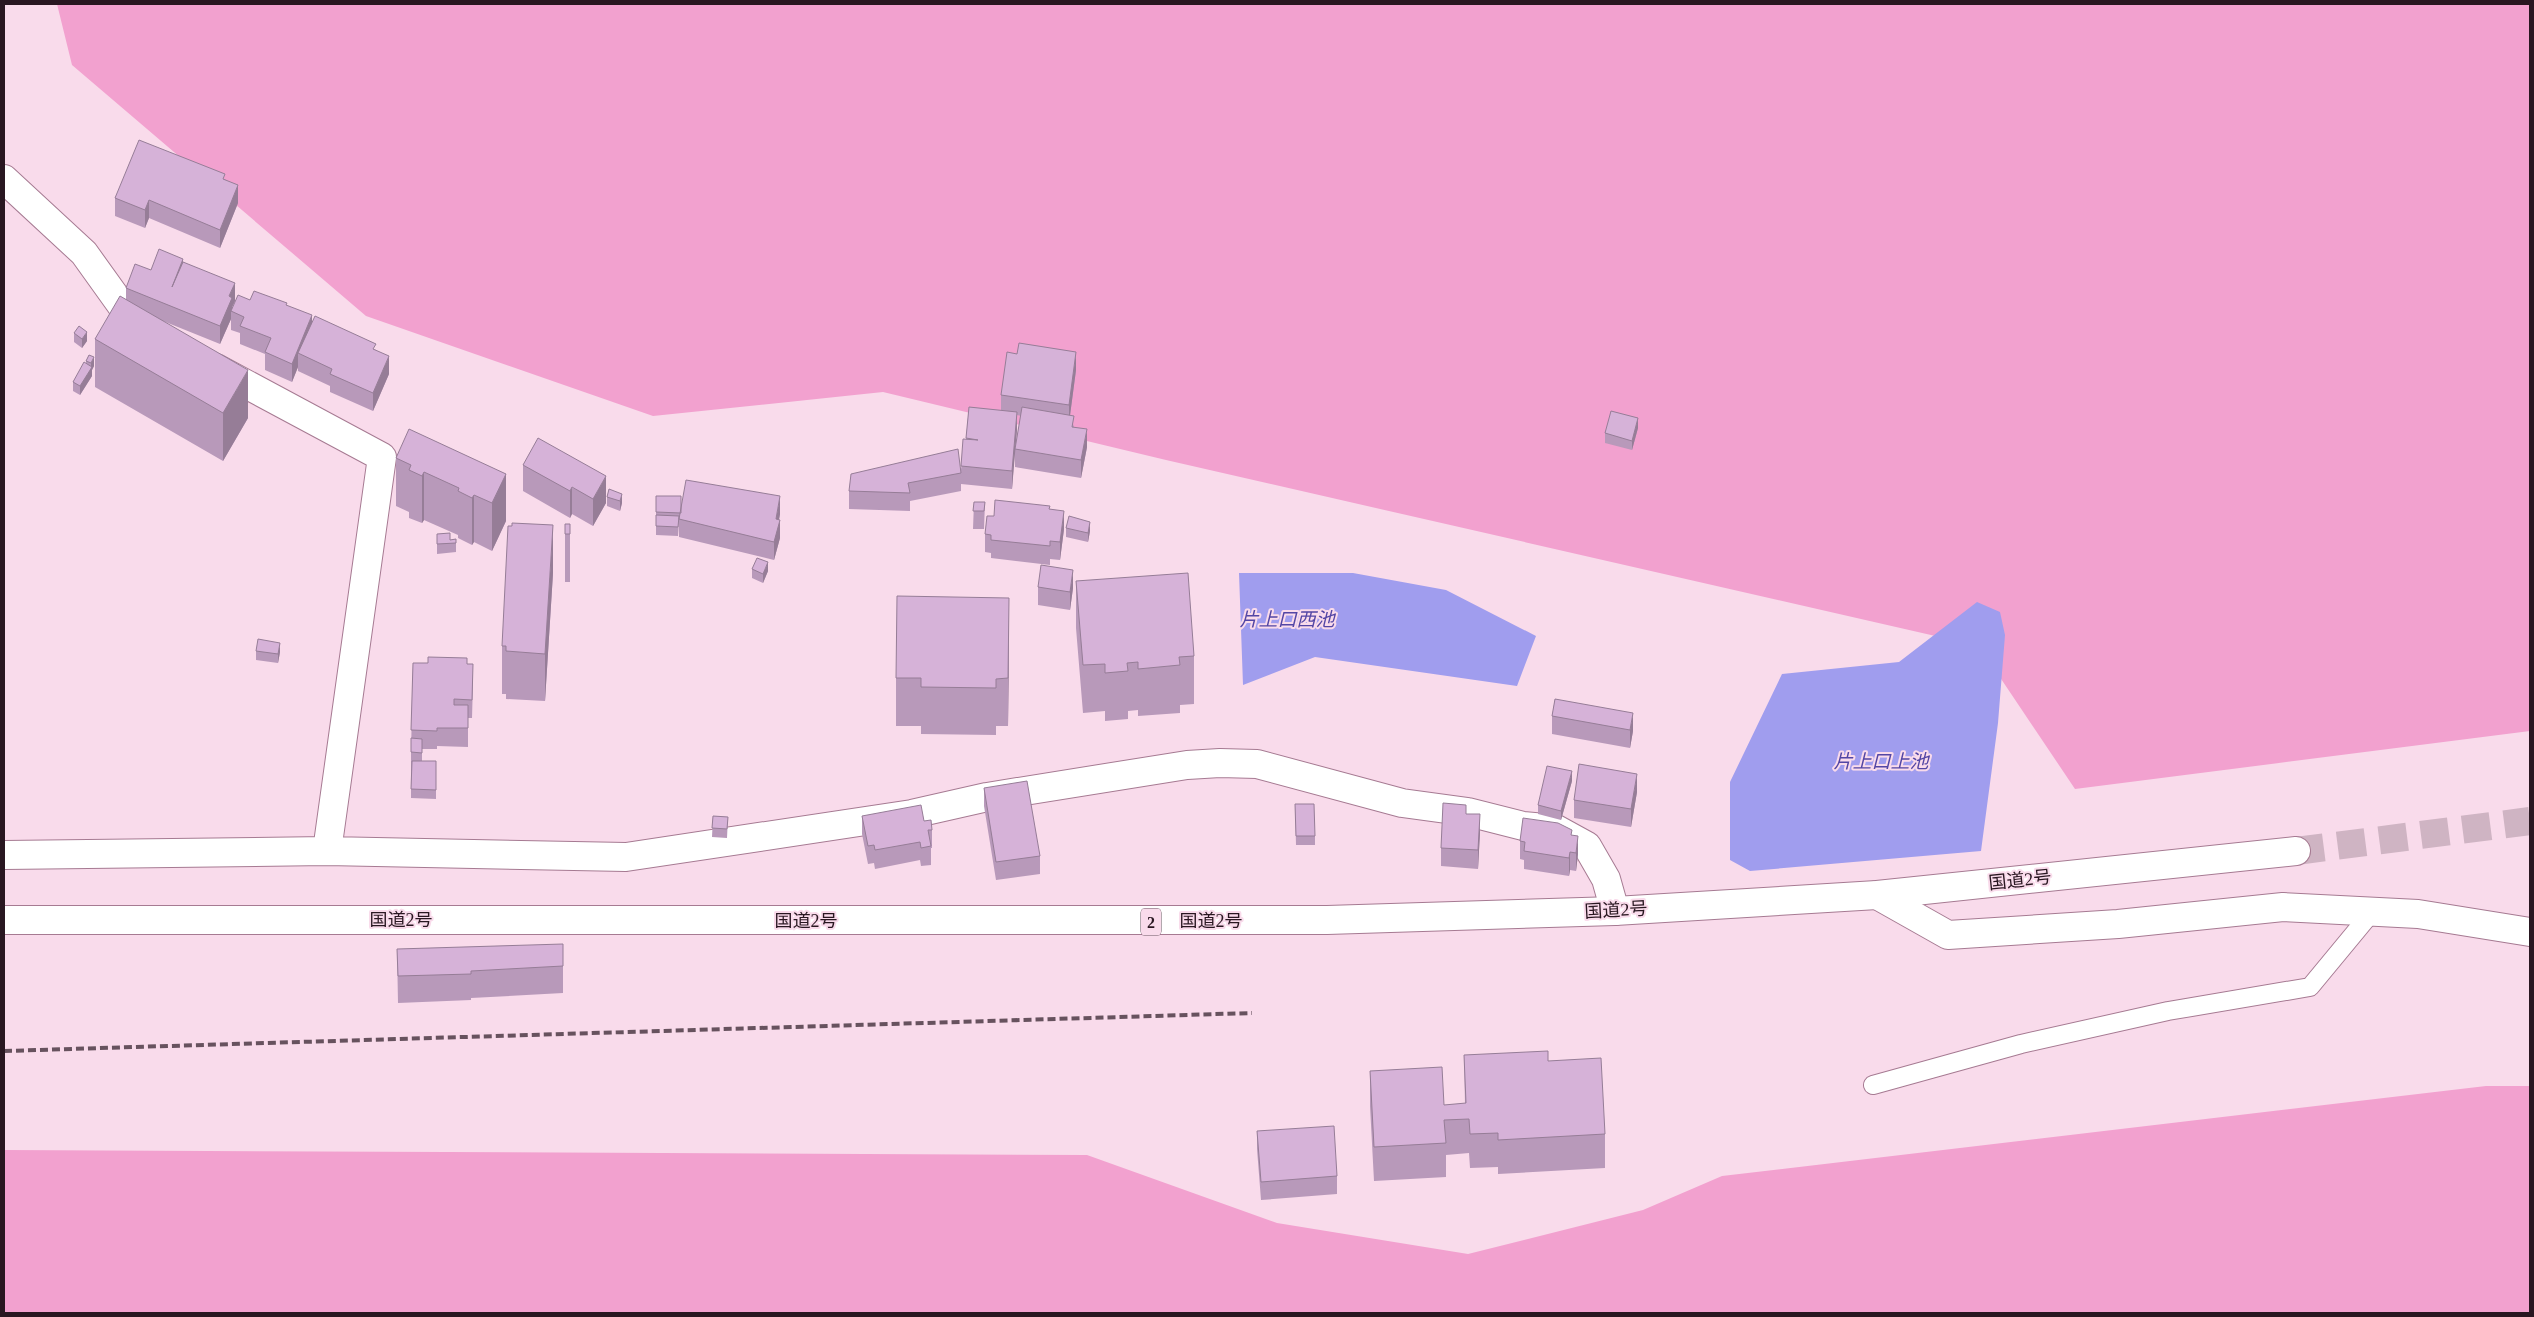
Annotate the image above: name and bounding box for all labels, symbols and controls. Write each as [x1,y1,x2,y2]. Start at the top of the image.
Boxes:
water label: 片上口西池 [1239,609,1336,630]
water label: 片上口上池 [1833,751,1930,772]
street label: 国道2号 [1988,867,2052,893]
street label: 国道2号 [1584,898,1648,922]
road number: 2 [1141,909,1161,936]
street label: 国道2号 [370,910,433,930]
street label: 国道2号 [775,911,838,931]
street label: 国道2号 [1180,911,1243,931]

